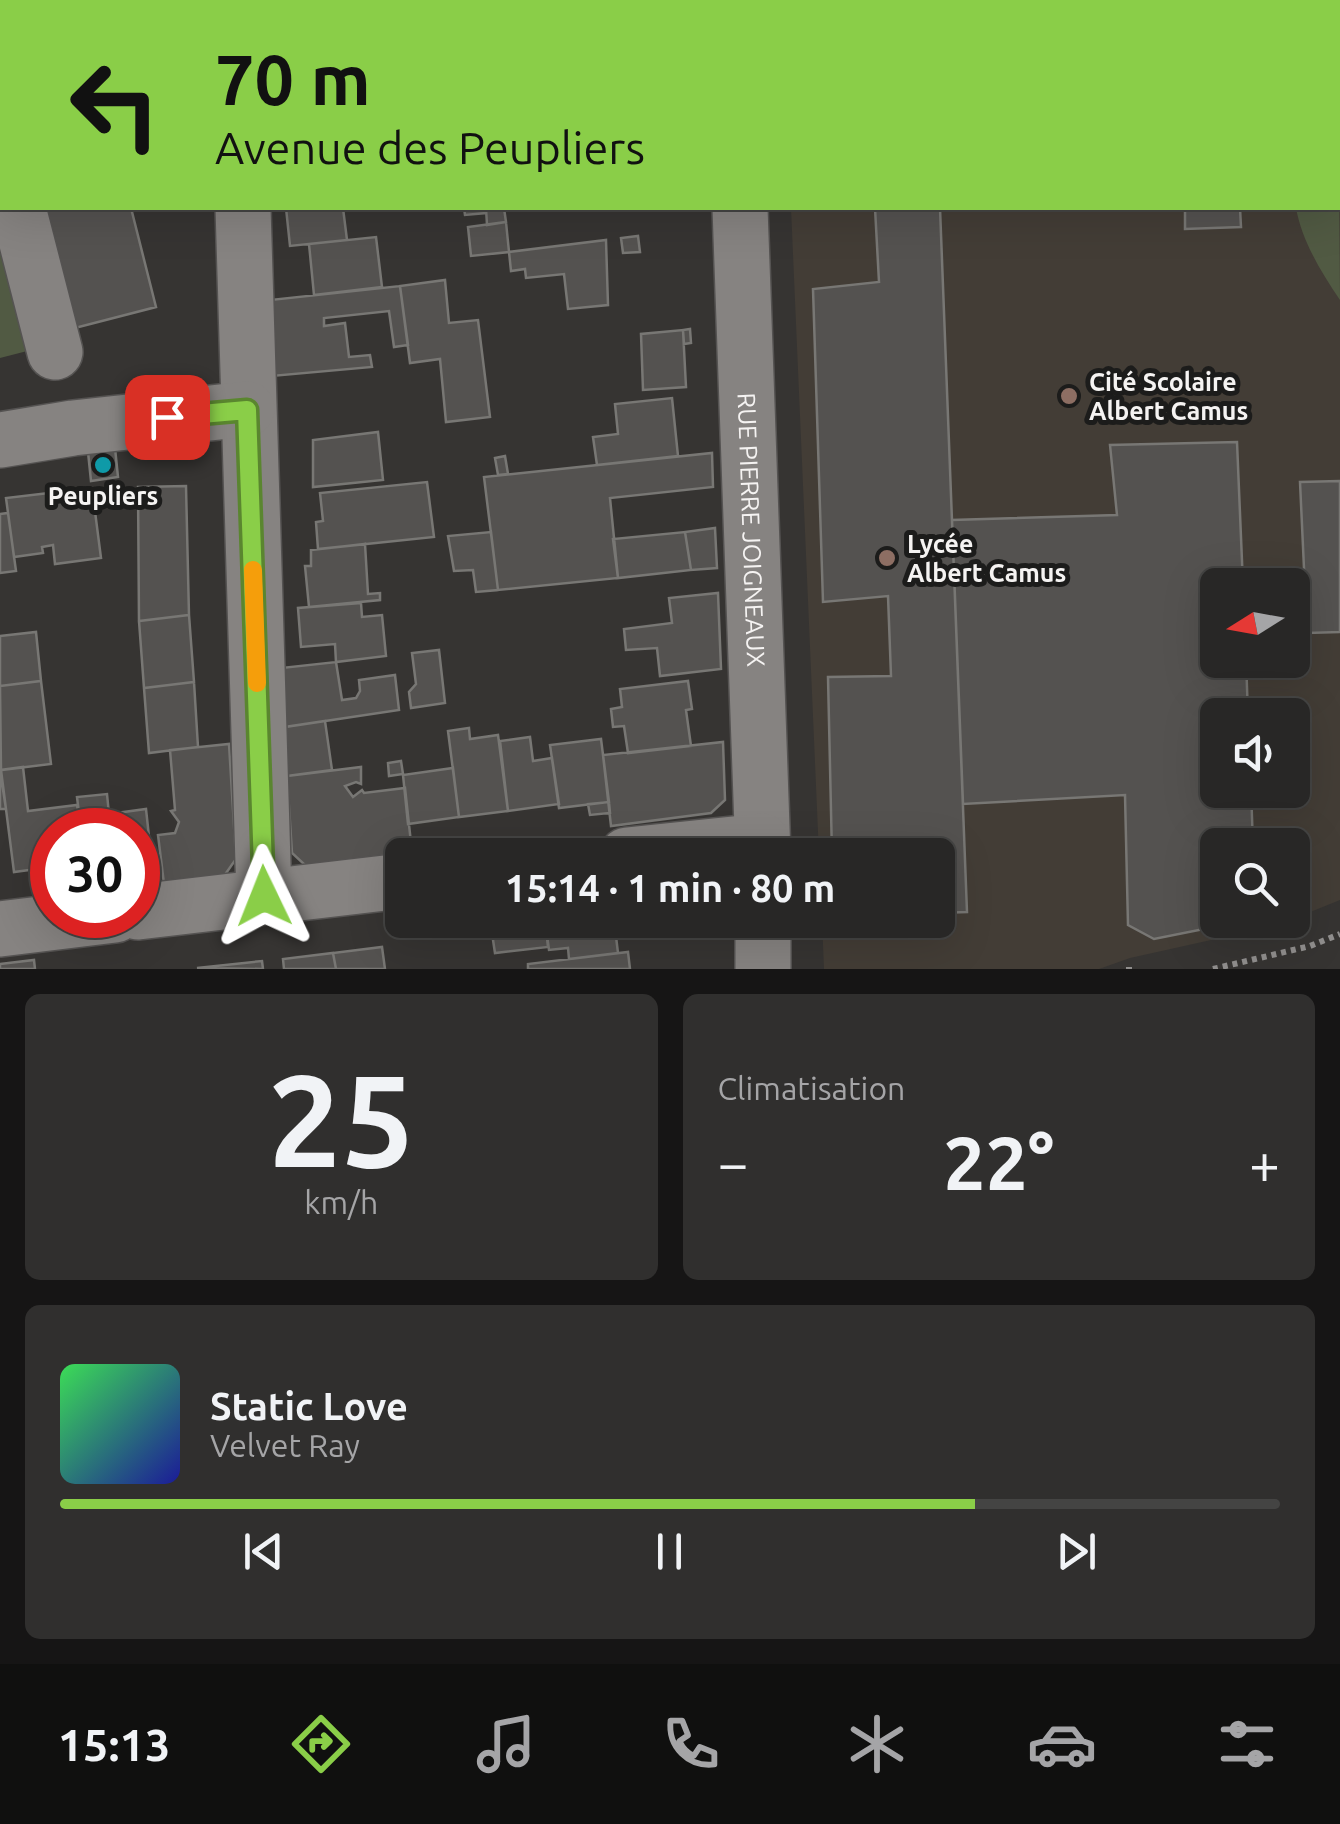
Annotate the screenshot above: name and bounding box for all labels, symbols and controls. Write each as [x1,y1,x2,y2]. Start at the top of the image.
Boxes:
icon: left [50,40,180,170]
text: 70 m [215,40,371,118]
text: Avenue des Peupliers [215,122,645,173]
place label: Cité Scolaire Albert Camus [1089,368,1248,425]
pin [125,375,210,460]
marker: Cité Scolaire Albert Camus [1058,385,1080,407]
icon: arrive [140,390,195,445]
street label: RUE PIERRE JOIGNEAUX [733,392,770,667]
marker: Peupliers [92,454,114,476]
place label: Peupliers [48,482,158,510]
place label: Lycée Albert Camus [907,530,1066,587]
marker: Lycée Albert Camus [876,547,898,569]
north arrow [1200,568,1310,678]
map controls [1200,568,1310,938]
button: sound [1200,698,1310,808]
speed limit sign: 30 [30,808,160,938]
button: search [1200,828,1310,938]
position arrow [212,844,316,948]
text: 15:14 · 1 min · 80 m [505,867,835,909]
text: 25 [268,1046,415,1192]
text: Climatisation [718,1070,905,1106]
text: 22° [943,1120,1054,1204]
text: − [718,1132,749,1193]
text: + [1249,1132,1280,1193]
text: km/h [304,1184,378,1220]
text: Static Love [210,1385,408,1427]
text: Velvet Ray [210,1427,360,1463]
icon: previous [236,1524,291,1579]
icon: pause [642,1524,697,1579]
icon: next [1049,1524,1104,1579]
icon: directions [286,1709,356,1779]
icon: music [471,1709,541,1779]
icon: phone [656,1709,726,1779]
icon: climate [842,1709,912,1779]
icon: car [1027,1709,1097,1779]
icon: filters [1212,1709,1282,1779]
text: 15:13 [58,1719,170,1770]

